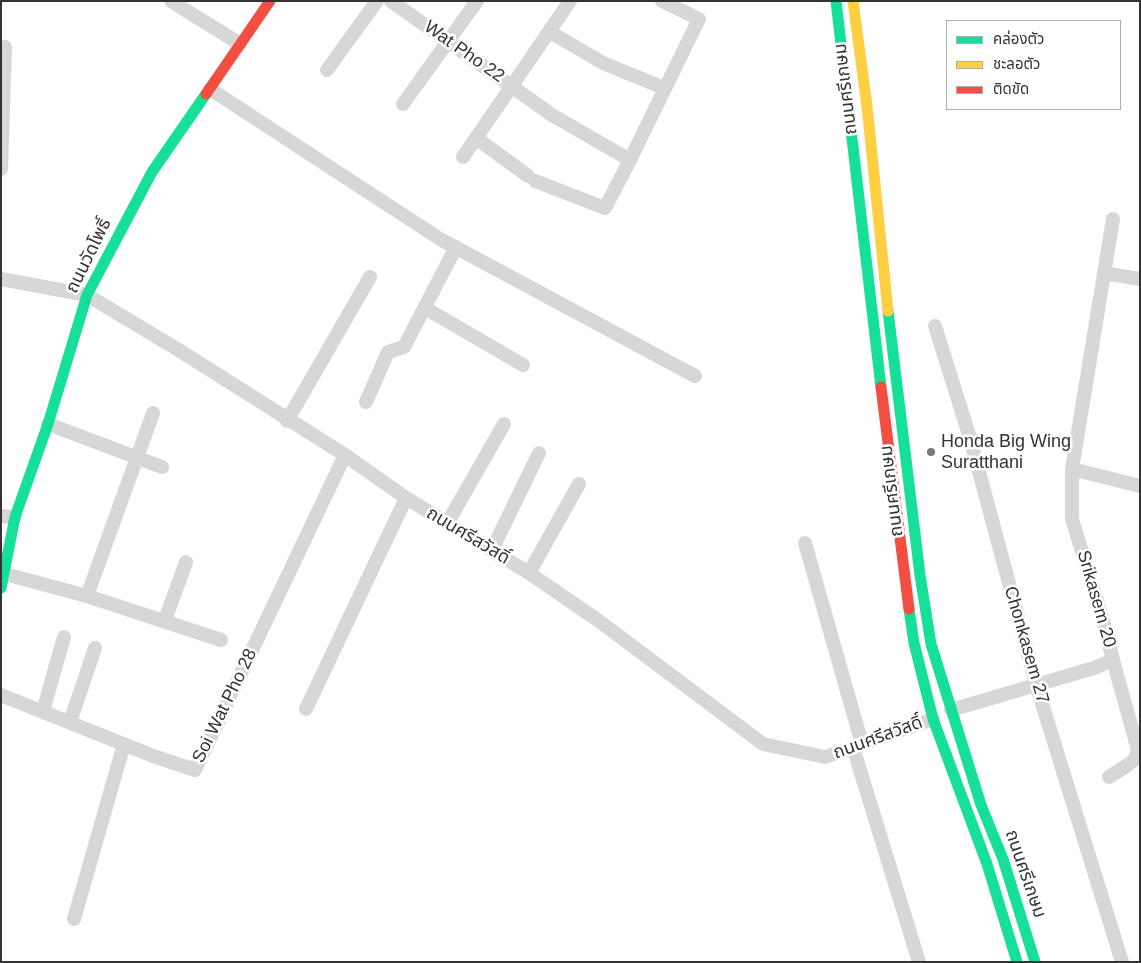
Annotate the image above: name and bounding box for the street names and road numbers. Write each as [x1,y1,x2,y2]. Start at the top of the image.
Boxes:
street label: Wat Pho 22 [420,16,508,88]
street label: ถนนศรีเกษม [830,42,862,136]
street label: ถนนวัดโพธิ์ [62,215,116,297]
street label: ถนนศรีเกษม [876,444,908,538]
street label: ถนนศรีสวัสดิ์ [422,503,514,569]
street label: Srikasem 20 [1072,548,1120,650]
street label: Chonkasem 27 [999,584,1053,706]
street label: Soi Wat Pho 28 [188,645,262,767]
street label: ถนนศรีสวัสดิ์ [830,712,926,764]
street label: ถนนศรีเกษม [1000,827,1050,921]

